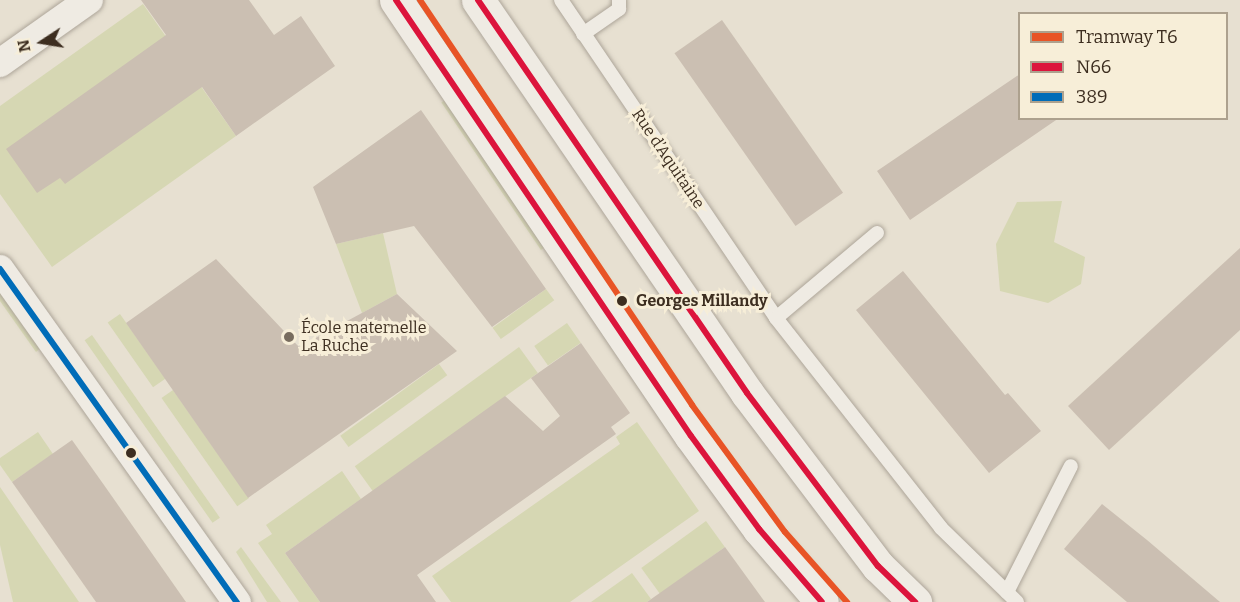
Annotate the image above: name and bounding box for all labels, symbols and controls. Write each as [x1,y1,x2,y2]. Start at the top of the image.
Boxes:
north arrow [12,12,72,72]
legend [1018,12,1228,120]
text: Tramway T6 [1076,26,1178,48]
text: N [13,38,34,54]
text: N66 [1076,56,1111,78]
text: 389 [1076,86,1108,108]
street label: Rue d’Aquitaine [628,106,708,212]
place label: Georges Millandy [636,291,768,311]
marker: Georges Millandy [613,292,631,310]
place label: École maternelle La Ruche [301,318,426,356]
marker: École maternelle La Ruche [282,330,296,344]
unlabelled marker [125,447,137,459]

